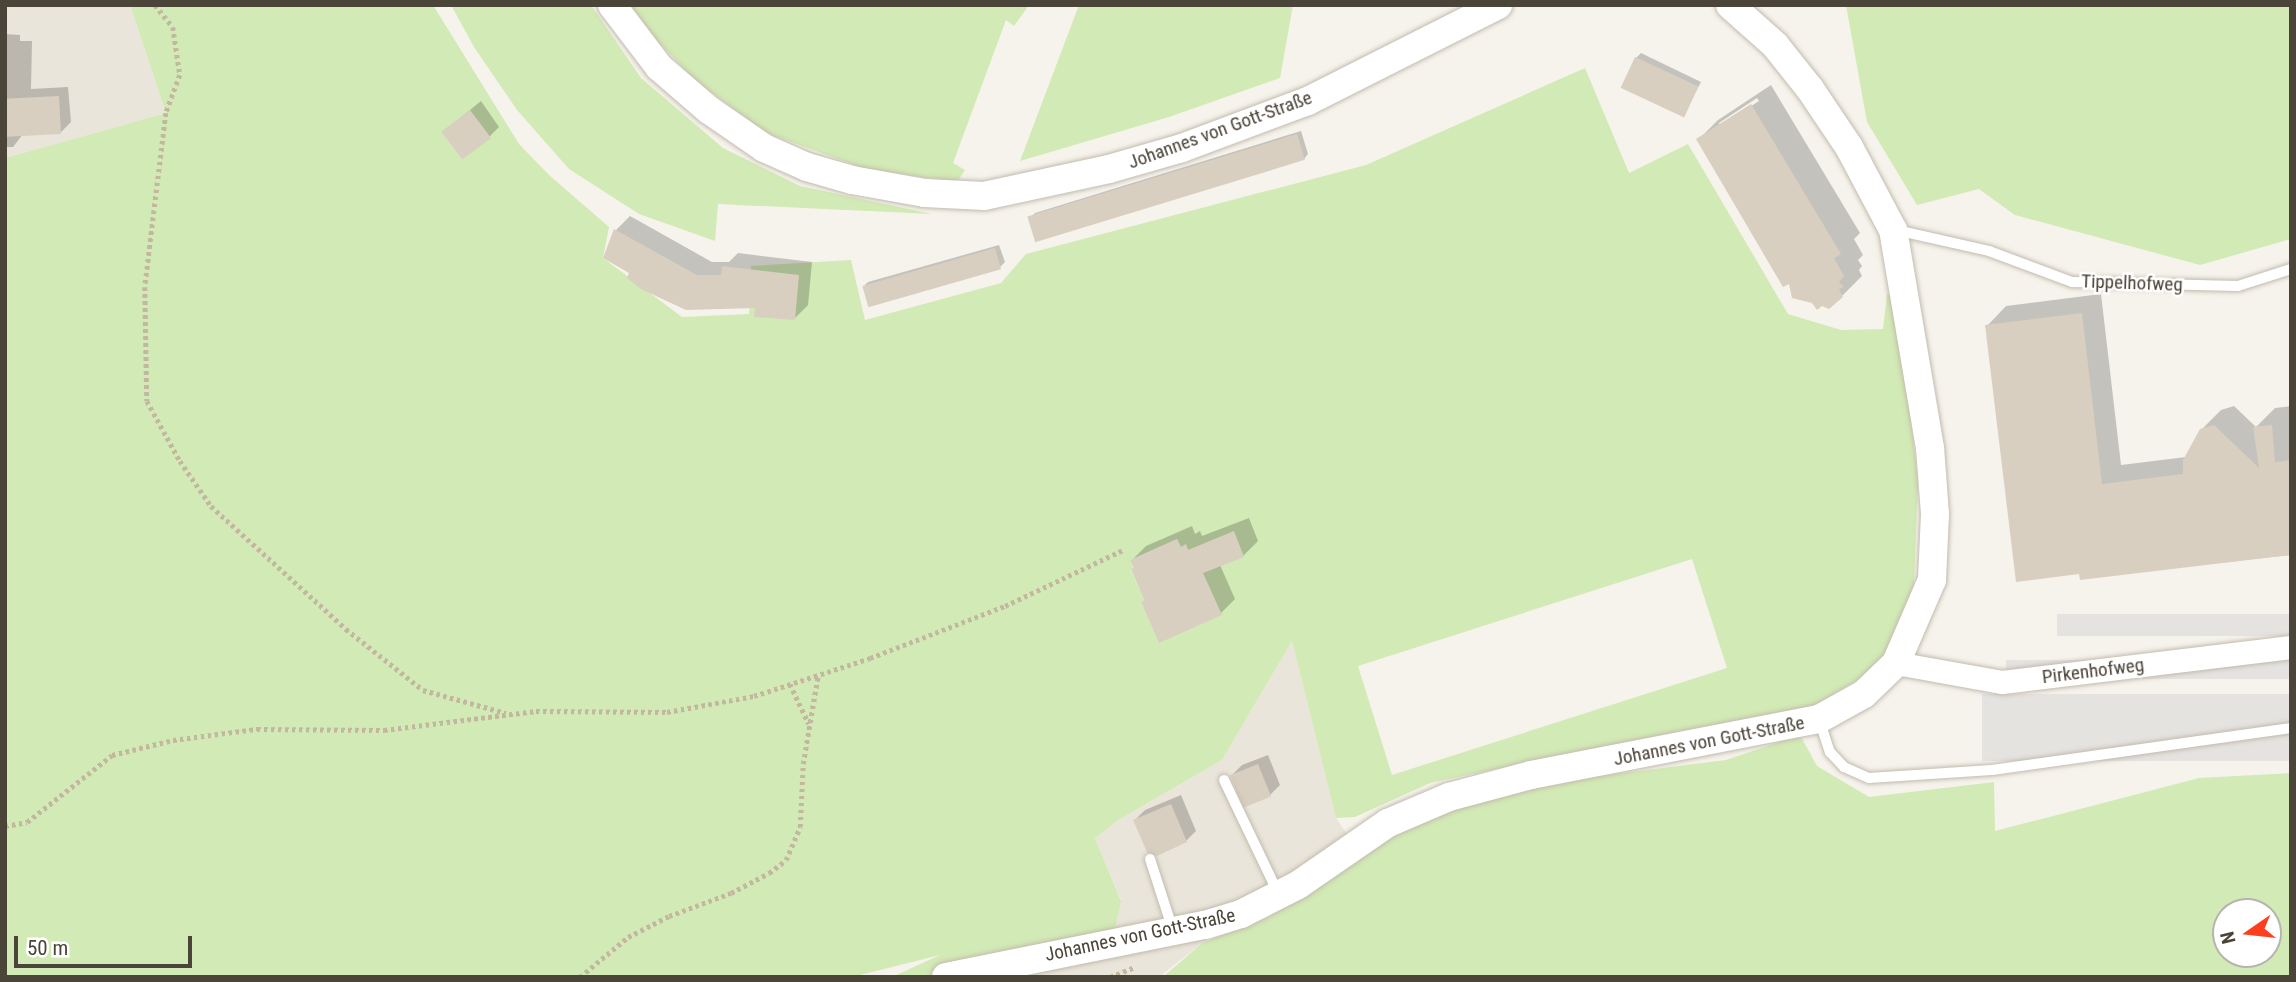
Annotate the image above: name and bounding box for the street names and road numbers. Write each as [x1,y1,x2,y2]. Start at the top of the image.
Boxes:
street label: Johannes von Gott-Straße [1125,86,1315,174]
street label: Tippelhofweg [2081,270,2183,296]
street label: Pirkenhofweg [2041,653,2145,689]
street label: Johannes von Gott-Straße [1612,711,1806,771]
street label: Johannes von Gott-Straße [1043,904,1237,966]

